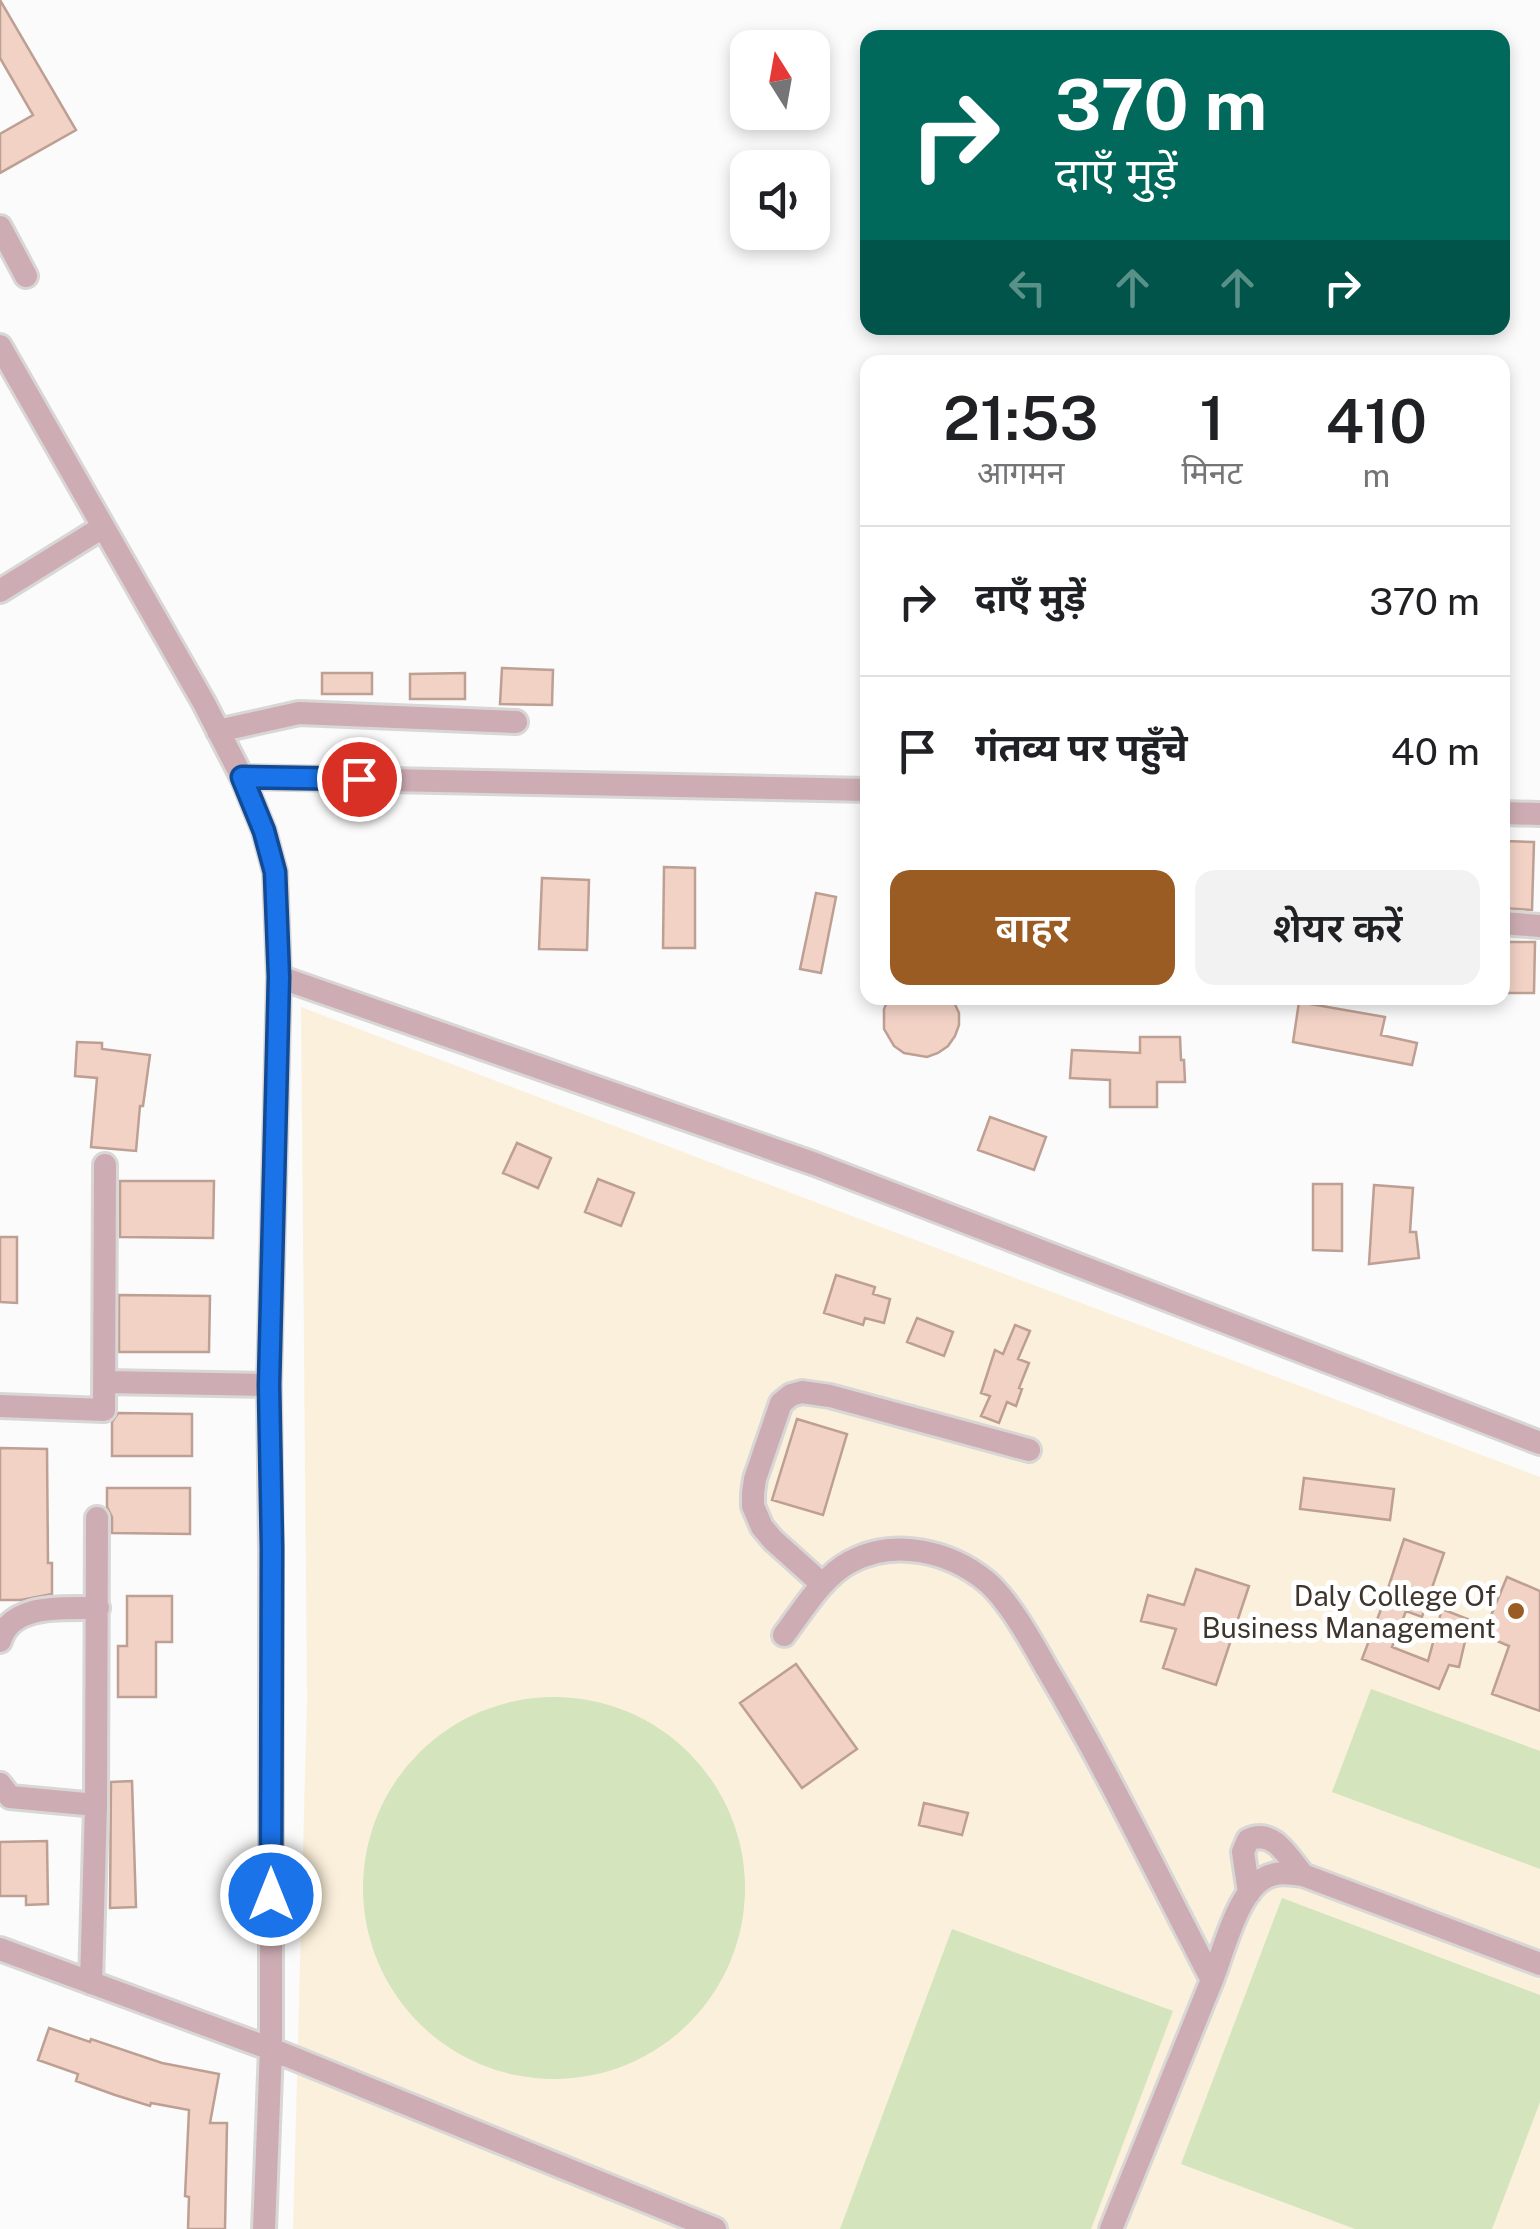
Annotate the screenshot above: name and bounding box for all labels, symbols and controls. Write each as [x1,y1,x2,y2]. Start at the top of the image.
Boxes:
north arrow [730,30,830,130]
map controls [730,30,830,250]
text: 370 m [1055,63,1267,146]
icon: right [890,70,1020,200]
text: दाएँ मुड़ें [1055,147,1177,200]
button: sound [730,150,830,250]
icon: left [1000,260,1055,315]
icon: ahead [1105,260,1160,315]
icon: ahead [1210,260,1265,315]
icon: right [1315,260,1370,315]
text: 21:53 [943,383,1099,454]
text: 1 [1200,383,1225,454]
text: 410 [1326,386,1427,457]
text: आगमन [977,454,1065,491]
text: मिनट [1181,454,1243,491]
text: m [1363,457,1390,494]
icon: right [890,574,945,629]
text: दाएँ मुड़ें [975,575,1086,620]
text: 370 m [1369,579,1480,624]
icon: arrive [890,724,945,779]
text: गंतव्य पर पहुँचे [975,725,1188,770]
text: 40 m [1391,729,1480,774]
pin [317,737,402,822]
icon: arrive [332,752,387,807]
button: बाहर [890,870,1175,985]
button: शेयर करें [1195,870,1480,985]
place label: Daly College Of Business Management [1202,1579,1496,1644]
marker: Daly College Of Business Management [1505,1600,1527,1622]
position arrow [219,1843,323,1947]

